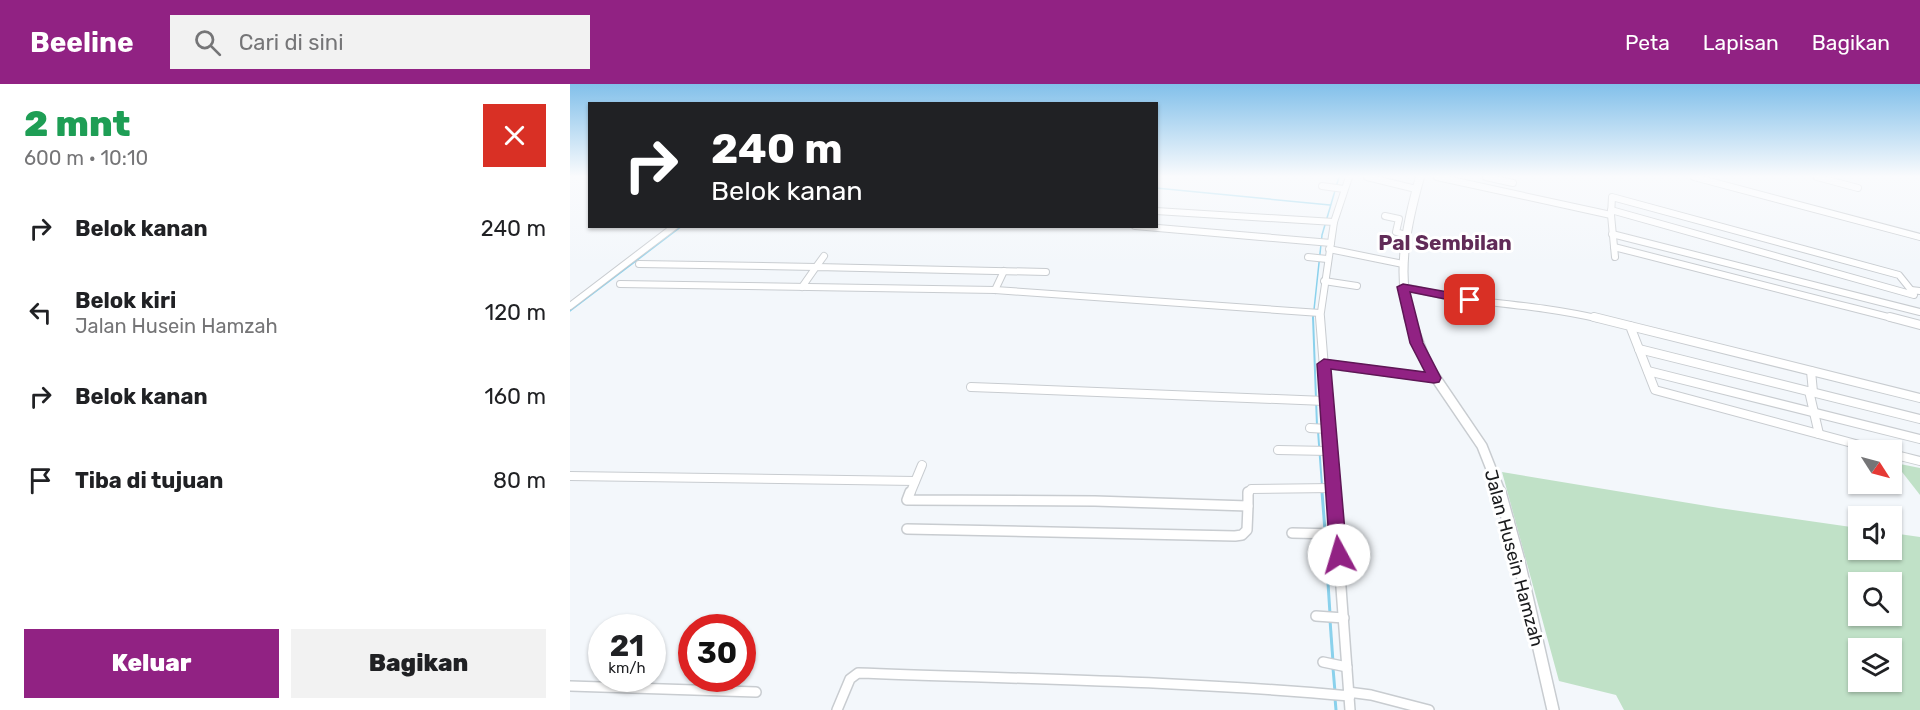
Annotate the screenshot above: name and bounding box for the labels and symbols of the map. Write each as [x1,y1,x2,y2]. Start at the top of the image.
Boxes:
district label: Pal Sembilan [1378,230,1512,255]
pin [1444,274,1495,325]
north arrow [1848,440,1902,494]
street label: Jalan Husein Hamzah [1480,467,1548,649]
position arrow [1307,523,1371,587]
speed limit sign: 30 [678,614,756,692]

